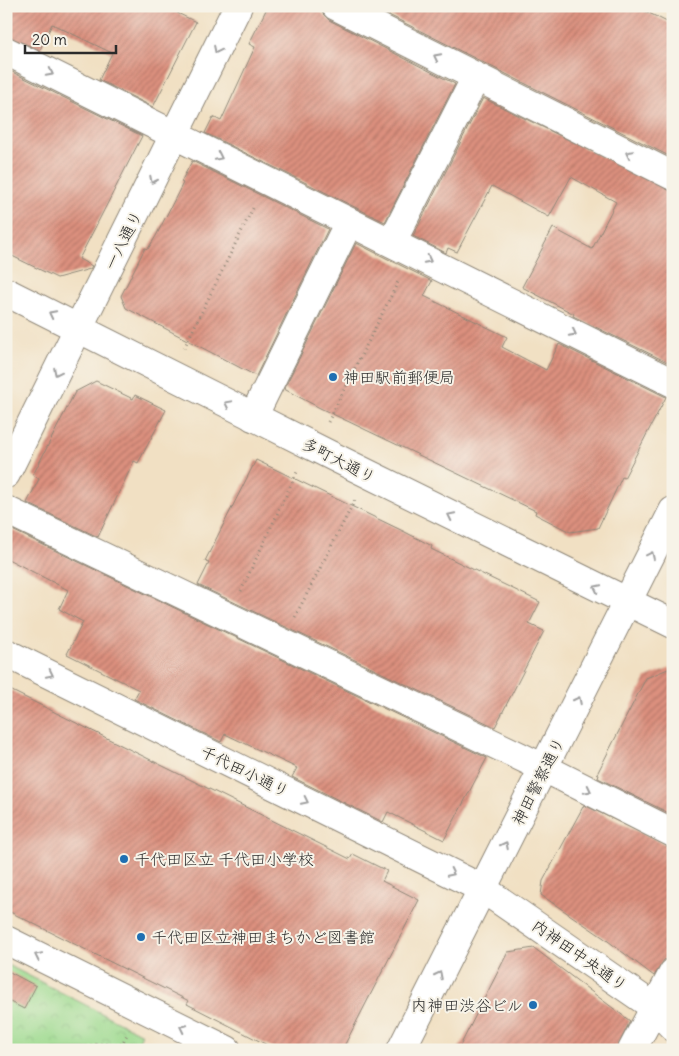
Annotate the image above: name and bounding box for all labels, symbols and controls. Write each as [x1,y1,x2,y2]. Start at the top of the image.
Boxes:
scale bar [25,22,116,54]
text: 20 m [32,30,67,49]
one-way arrow [213,45,223,54]
one-way arrow [433,53,442,63]
one-way arrow [45,67,54,77]
one-way arrow [625,150,634,160]
one-way arrow [214,151,223,161]
one-way arrow [149,174,159,183]
street label: 一八通り [100,207,146,273]
one-way arrow [423,254,432,264]
one-way arrow [48,310,57,320]
one-way arrow [568,327,577,337]
one-way arrow [53,366,63,375]
place label: 神田駅前郵便局 [343,367,455,387]
marker: 神田駅前郵便局 [327,371,339,383]
one-way arrow [224,400,233,410]
street label: 多町大通り [299,433,379,487]
one-way arrow [448,512,457,522]
one-way arrow [645,551,655,560]
one-way arrow [593,584,602,594]
one-way arrow [45,668,54,678]
one-way arrow [572,696,582,705]
street label: 神田警察通り [507,734,569,828]
street label: 千代田小通り [197,741,293,801]
one-way arrow [583,784,592,794]
one-way arrow [300,795,309,805]
one-way arrow [499,842,509,851]
place label: 千代田区立 千代田小学校 [134,849,314,869]
marker: 千代田区立 千代田小学校 [118,853,130,865]
one-way arrow [446,867,455,877]
street label: 内神田中央通り [528,915,632,995]
place label: 千代田区立神田まちかど図書館 [151,927,375,947]
marker: 千代田区立神田まちかど図書館 [135,931,147,943]
one-way arrow [34,952,43,962]
one-way arrow [433,971,443,980]
place label: 内神田渋谷ビル [411,995,523,1015]
marker: 内神田渋谷ビル [527,999,539,1011]
one-way arrow [180,1024,189,1034]

